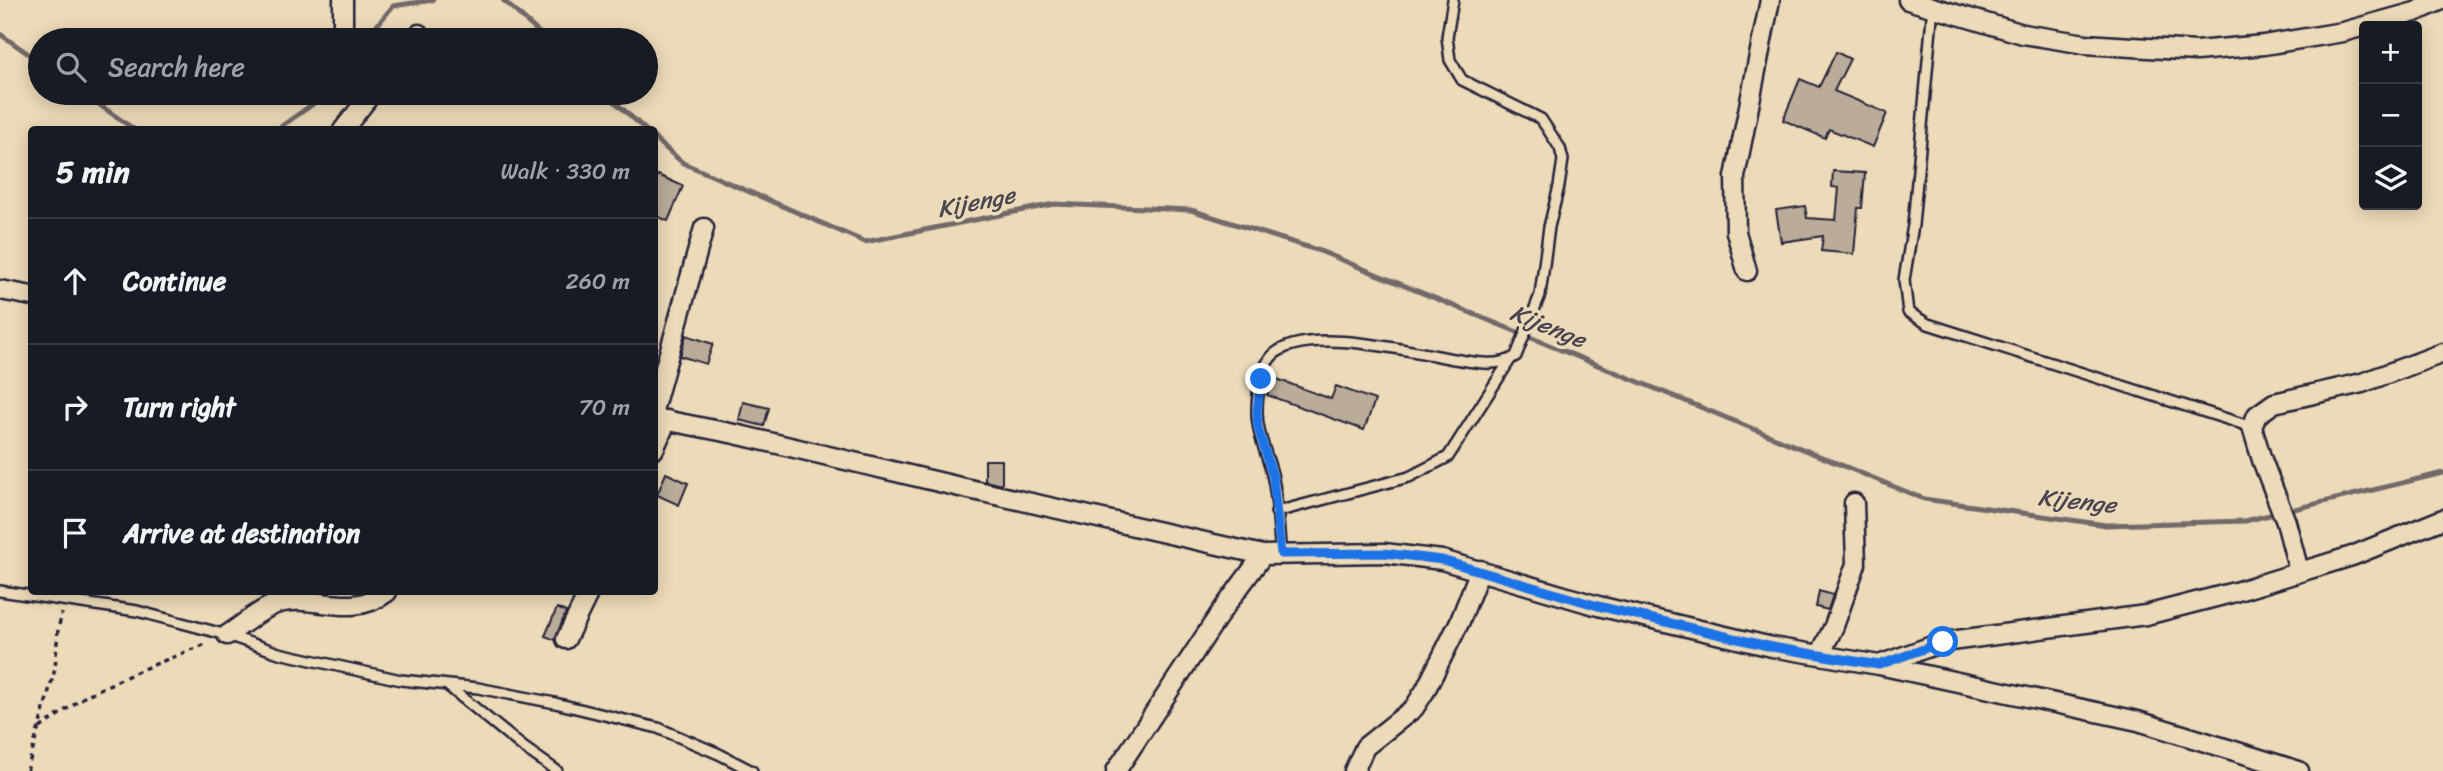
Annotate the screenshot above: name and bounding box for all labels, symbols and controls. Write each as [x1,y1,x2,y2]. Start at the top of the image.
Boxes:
map controls [2359,21,2422,210]
button: + [2359,21,2422,84]
search box [28,28,658,105]
text: Search here [108,44,245,90]
icon: search [52,48,90,86]
button: − [2359,84,2422,147]
text: 5 min [56,145,130,199]
button: layers [2359,147,2422,210]
text: Walk · 330 m [500,151,630,192]
water label: Kijenge [934,173,1021,230]
text: Continue [123,258,226,304]
text: 260 m [565,261,630,302]
icon: ahead [56,262,94,300]
water label: Kijenge [1504,292,1594,361]
route end [1245,363,1276,394]
text: Turn right [123,384,236,430]
text: 70 m [579,387,630,428]
icon: right [56,388,94,426]
water label: Kijenge [2036,476,2120,526]
text: Arrive at destination [123,510,360,556]
icon: arrive [56,514,94,552]
route start [1927,626,1958,657]

